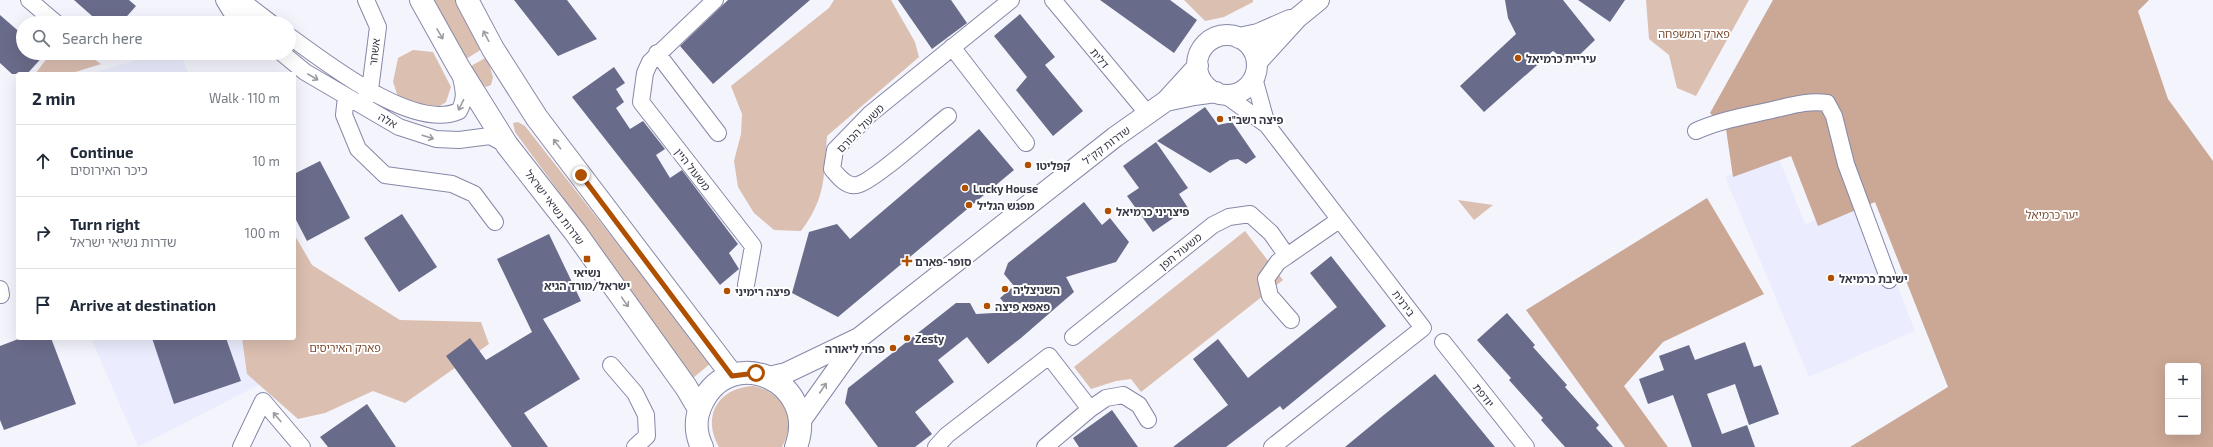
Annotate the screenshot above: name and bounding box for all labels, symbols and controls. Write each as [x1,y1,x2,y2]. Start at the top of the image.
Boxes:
search box [16,16,296,60]
icon: search [30,27,52,49]
park label: פארק המשפחה [1658,27,1730,40]
one-way arrow [437,28,445,40]
text: Search here [62,29,143,47]
one-way arrow [481,30,489,42]
street label: אשחר [366,37,382,67]
street label: דלית [1088,45,1112,71]
place label: עיריית כרמיאל [1526,52,1596,65]
marker: עיריית כרמיאל [1513,53,1523,63]
one-way arrow [307,73,319,81]
text: 2 min [32,88,75,108]
text: Walk · 110 m [209,90,280,106]
one-way arrow [457,99,464,111]
street label: משעול הכורם [834,101,886,155]
street label: אלה [376,109,400,131]
place label: פיצה רשב"י [1228,113,1283,126]
marker: פיצה רשב"י [1215,114,1225,124]
street label: שדרות קק"ל [1080,123,1132,167]
one-way arrow [421,133,433,141]
one-way arrow [553,139,561,150]
text: Continue [70,143,133,161]
street label: משעול היין [672,145,714,193]
icon: ahead [32,150,54,172]
text: 10 m [253,153,280,169]
place label: קפליטו [1036,159,1071,172]
marker: קפליטו [1023,160,1033,170]
text: כיכר האירוסים [70,162,148,178]
route end [572,166,590,184]
street label: שדרות נשיאי ישראל [523,167,587,247]
place label: Lucky House [973,182,1038,196]
marker: Lucky House [960,183,970,193]
place label: מפגש הגליל [977,199,1035,212]
marker: מפגש הגליל [964,200,974,210]
place label: פיצריני כרמיאל [1116,205,1190,218]
marker: פיצריני כרמיאל [1103,206,1113,216]
park label: יער כרמיאל [2026,208,2078,221]
text: Turn right [70,215,140,233]
icon: right [32,222,54,244]
text: 100 m [245,225,280,241]
street label: משעול תפן [1156,230,1204,272]
text: שדרות נשיאי ישראל [70,234,176,250]
marker: נשיאי ישראל/מורד הגיא [582,254,592,264]
place label: סופר-פארם [915,255,972,268]
marker: סופר-פארם [902,256,912,266]
place label: נשיאי ישראל/מורד הגיא [544,266,630,292]
place label: ישיבת כרמיאל [1839,272,1908,285]
marker: ישיבת כרמיאל [1826,273,1836,283]
place label: השניצליה [1013,283,1060,296]
marker: השניצליה [1000,284,1010,294]
place label: פיצה רימיני [735,285,791,298]
marker: פיצה רימיני [722,286,732,296]
street label: בירנית [1390,287,1418,319]
icon: arrive [32,294,54,316]
text: Arrive at destination [70,296,216,314]
one-way arrow [621,296,629,307]
place label: פאפא פיצה [995,300,1050,313]
marker: פאפא פיצה [982,301,992,311]
place label: Zesty [915,332,945,346]
marker: Zesty [902,333,912,343]
park label: פארק האיריסים [309,341,381,354]
place label: פרחי ליאורה [825,342,885,355]
marker: פרחי ליאורה [888,343,898,353]
map controls [2165,363,2201,435]
button: + [2165,363,2201,399]
route start [747,364,765,382]
street label: יודפת [1471,381,1497,409]
one-way arrow [819,383,827,394]
button: − [2165,399,2201,435]
one-way arrow [272,412,281,423]

